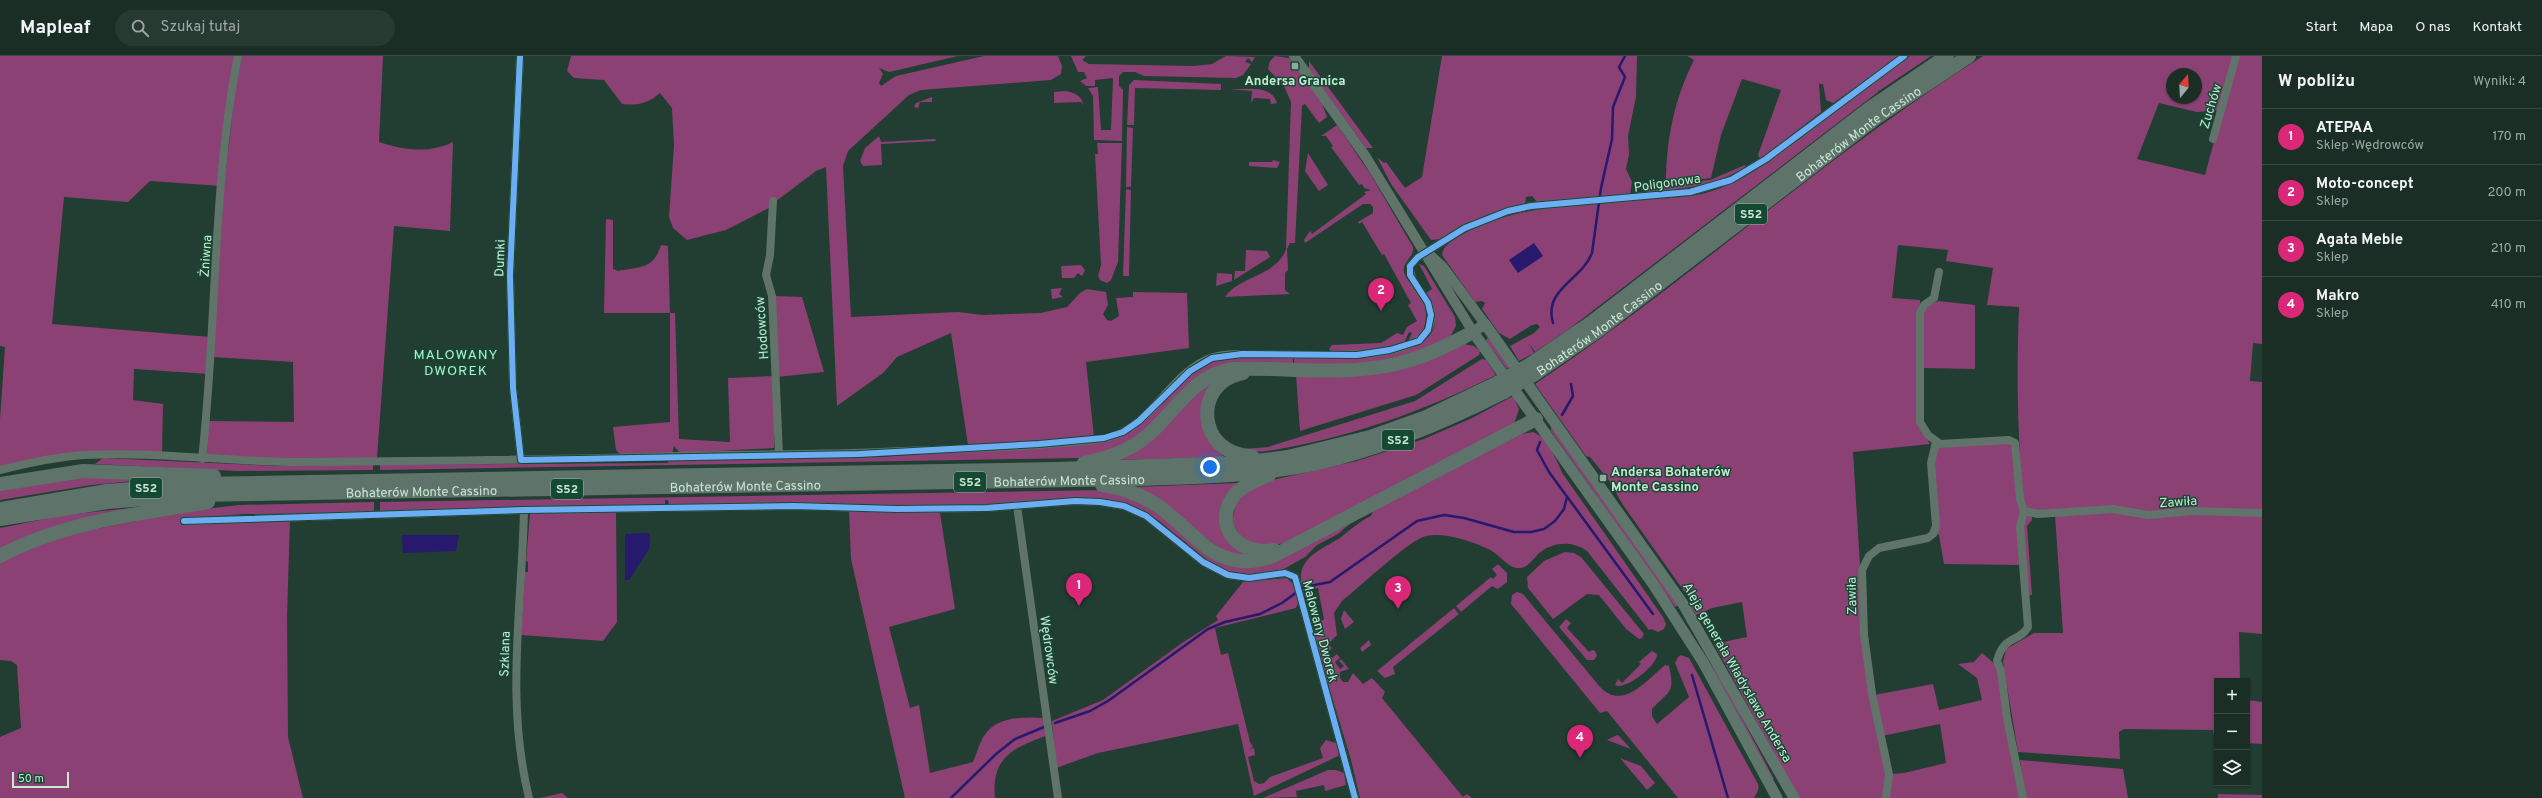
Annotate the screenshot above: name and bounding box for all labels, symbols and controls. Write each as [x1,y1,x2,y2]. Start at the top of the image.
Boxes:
search box [115,10,395,46]
text: Mapleaf [20,16,91,40]
icon: search [129,17,151,39]
text: Szukaj tutaj [161,18,240,37]
text: Start [2305,19,2337,36]
text: Mapa [2359,19,2393,36]
text: O nas [2415,19,2451,36]
text: Kontakt [2473,19,2522,36]
marker: Andersa Granica [1290,61,1300,71]
north arrow [2166,68,2202,104]
text: W pobliżu [2278,71,2355,93]
place label: Andersa Granica [1245,74,1345,90]
text: Wyniki: 4 [2473,74,2526,90]
street label: Zuchów [2198,82,2226,131]
street label: Bohaterów Monte Cassino [1794,84,1925,186]
text: ATEPAA [2316,119,2373,138]
text: 1 [2288,129,2294,145]
text: 170 m [2492,129,2526,145]
text: Sklep · Wędrowców [2316,138,2424,154]
street label: Poligonowa [1633,171,1702,197]
text: Moto-concept [2316,175,2414,194]
text: 2 [2287,185,2295,201]
text: 200 m [2487,185,2526,201]
text: Sklep [2316,194,2349,210]
road number: S52 [1735,204,1767,224]
text: Agata Meble [2316,231,2403,250]
street label: Żniwna [196,234,216,278]
street label: Dumki [492,239,510,277]
text: 3 [2287,241,2295,257]
text: 210 m [2491,241,2526,257]
text: Sklep [2316,250,2349,266]
pin: 2 [1368,278,1394,311]
street label: Bohaterów Monte Cassino [1534,278,1666,380]
text: Makro [2316,287,2359,306]
street label: Hodowców [753,296,773,360]
text: 4 [2287,297,2295,313]
text: 410 m [2491,297,2526,313]
text: Sklep [2316,306,2349,322]
district label: MALOWANY DWOREK [414,347,498,380]
road number: S52 [1382,430,1414,450]
your location [1200,457,1220,477]
place label: Andersa Bohaterów Monte Cassino [1611,465,1731,496]
road number: S52 [954,472,986,492]
street label: Bohaterów Monte Cassino [993,473,1145,491]
marker: Andersa Bohaterów Monte Cassino [1598,473,1608,483]
road number: S52 [130,478,162,498]
street label: Bohaterów Monte Cassino [669,478,821,497]
road number: S52 [551,479,583,499]
street label: Bohaterów Monte Cassino [346,484,497,502]
street label: Zawiła [2159,494,2198,512]
pin: 1 [1066,573,1092,606]
pin: 3 [1385,576,1411,609]
street label: Zawiła [1845,577,1861,615]
street label: Malowany Dworek [1298,579,1340,684]
street label: Aleja generała Władysława Andersa [1678,580,1794,766]
street label: Wędrowców [1035,615,1061,686]
street label: Szklana [497,631,515,677]
map controls [2214,678,2250,786]
button: + [2214,678,2250,714]
button: − [2214,714,2250,750]
pin: 4 [1567,725,1593,758]
button: layers [2214,750,2250,786]
scale bar [12,770,69,789]
text: 50 m [18,772,44,786]

